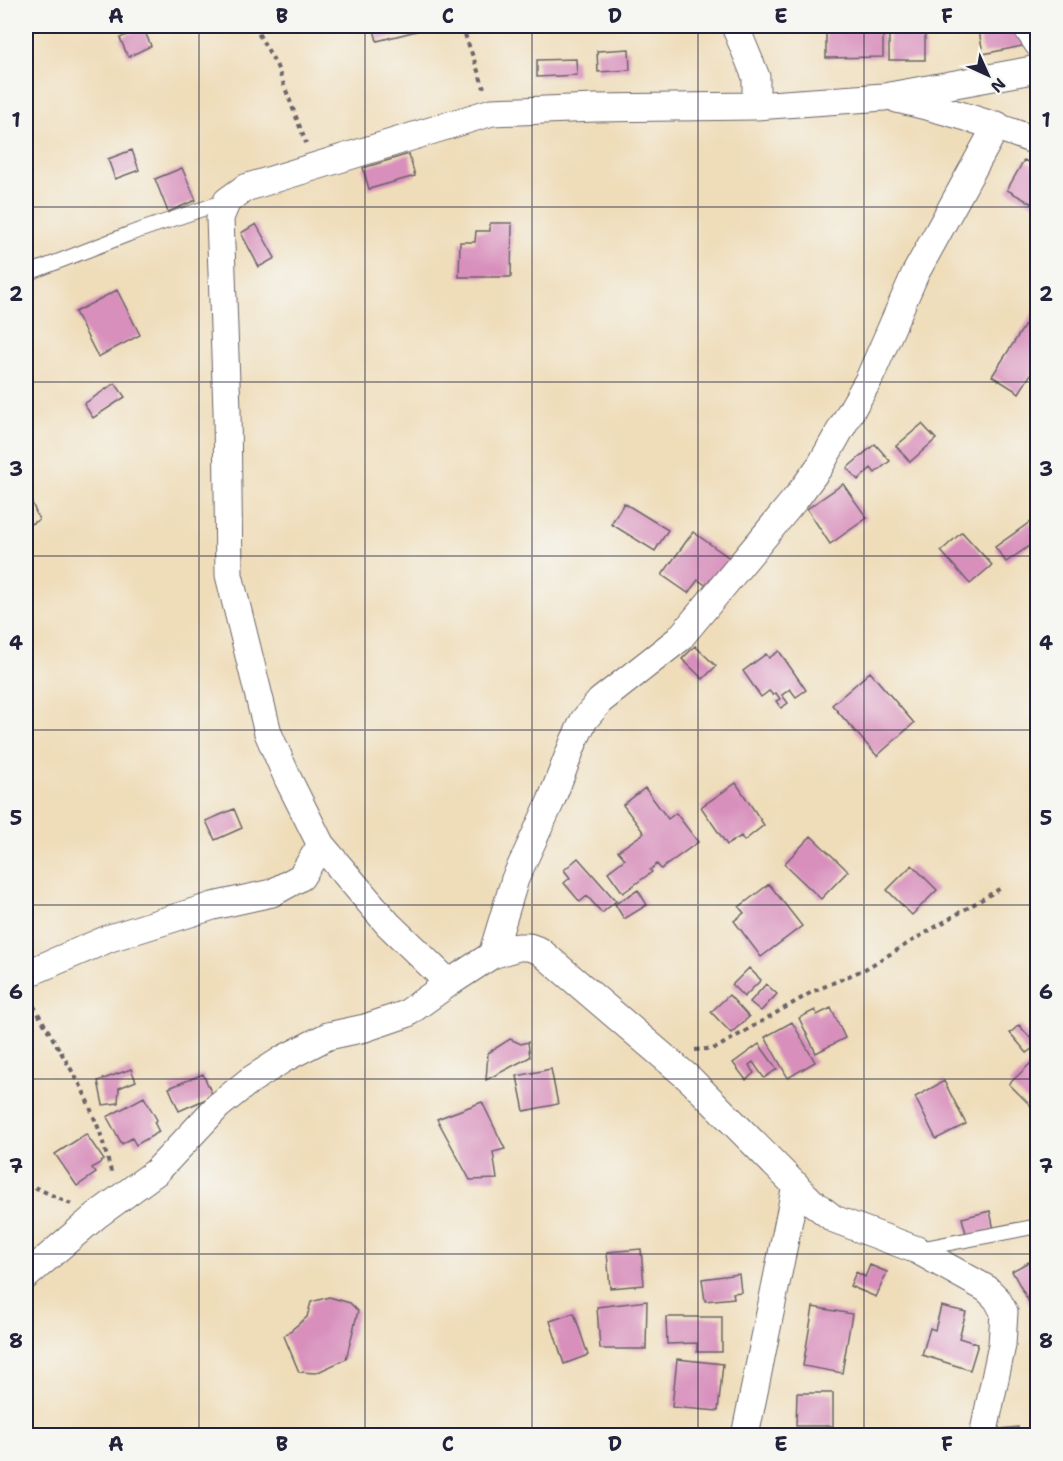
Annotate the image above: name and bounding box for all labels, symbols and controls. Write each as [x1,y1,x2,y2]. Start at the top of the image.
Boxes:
text: A [108,3,124,29]
text: B [276,3,288,29]
text: C [442,3,454,29]
text: D [608,3,622,29]
text: E [774,3,788,29]
text: F [941,3,953,29]
north arrow [958,45,1018,105]
text: N [986,73,1010,97]
text: 1 [11,107,21,133]
text: 1 [1041,107,1051,133]
text: 2 [9,281,23,307]
text: 2 [1039,281,1053,307]
text: 3 [9,456,23,482]
text: 3 [1039,456,1053,482]
text: 4 [9,630,23,656]
text: 4 [1039,630,1053,656]
text: 5 [10,805,22,831]
text: 5 [1040,805,1052,831]
text: 6 [9,979,23,1005]
text: 6 [1039,979,1053,1005]
text: 7 [9,1153,23,1179]
text: 7 [1039,1153,1053,1179]
text: 8 [9,1328,23,1354]
text: 8 [1039,1328,1053,1354]
text: A [108,1431,124,1457]
text: B [276,1431,288,1457]
text: C [442,1431,454,1457]
text: D [608,1431,622,1457]
text: E [774,1431,788,1457]
text: F [941,1431,953,1457]

